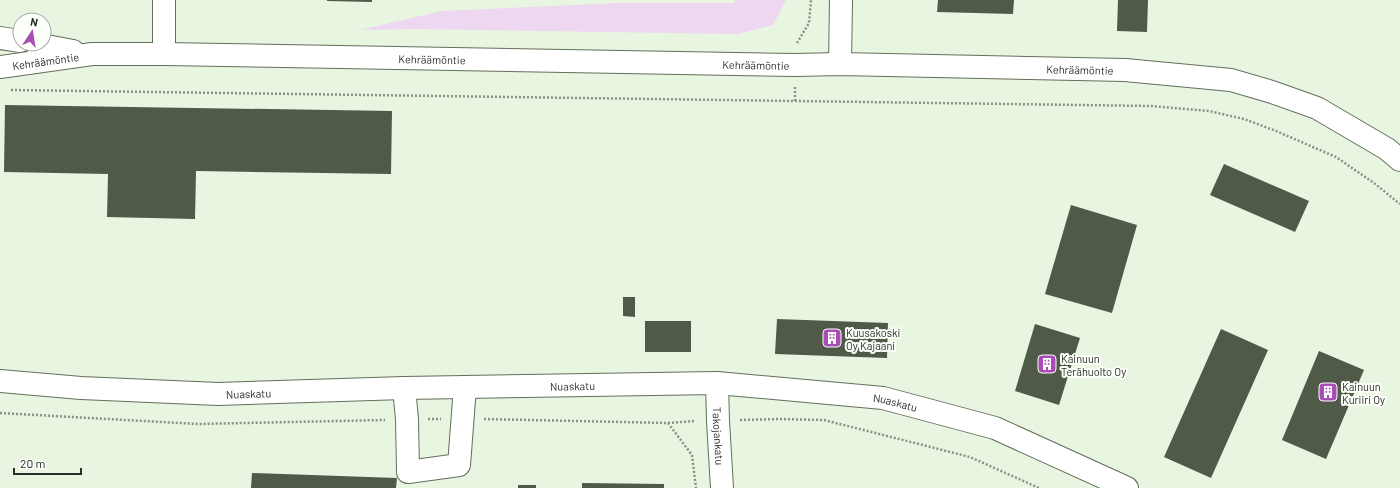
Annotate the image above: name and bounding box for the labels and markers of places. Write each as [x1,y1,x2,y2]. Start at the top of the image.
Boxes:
place label: Kuusakoski Oy Kajaani [846,326,901,352]
building icon: Kuusakoski Oy Kajaani [821,327,843,349]
place label: Kainuun Terähuolto Oy [1061,352,1126,378]
building icon: Kainuun Terähuolto Oy [1036,353,1058,375]
place label: Kainuun Kuriiri Oy [1342,380,1385,406]
building icon: Kainuun Kuriiri Oy [1317,381,1339,403]

